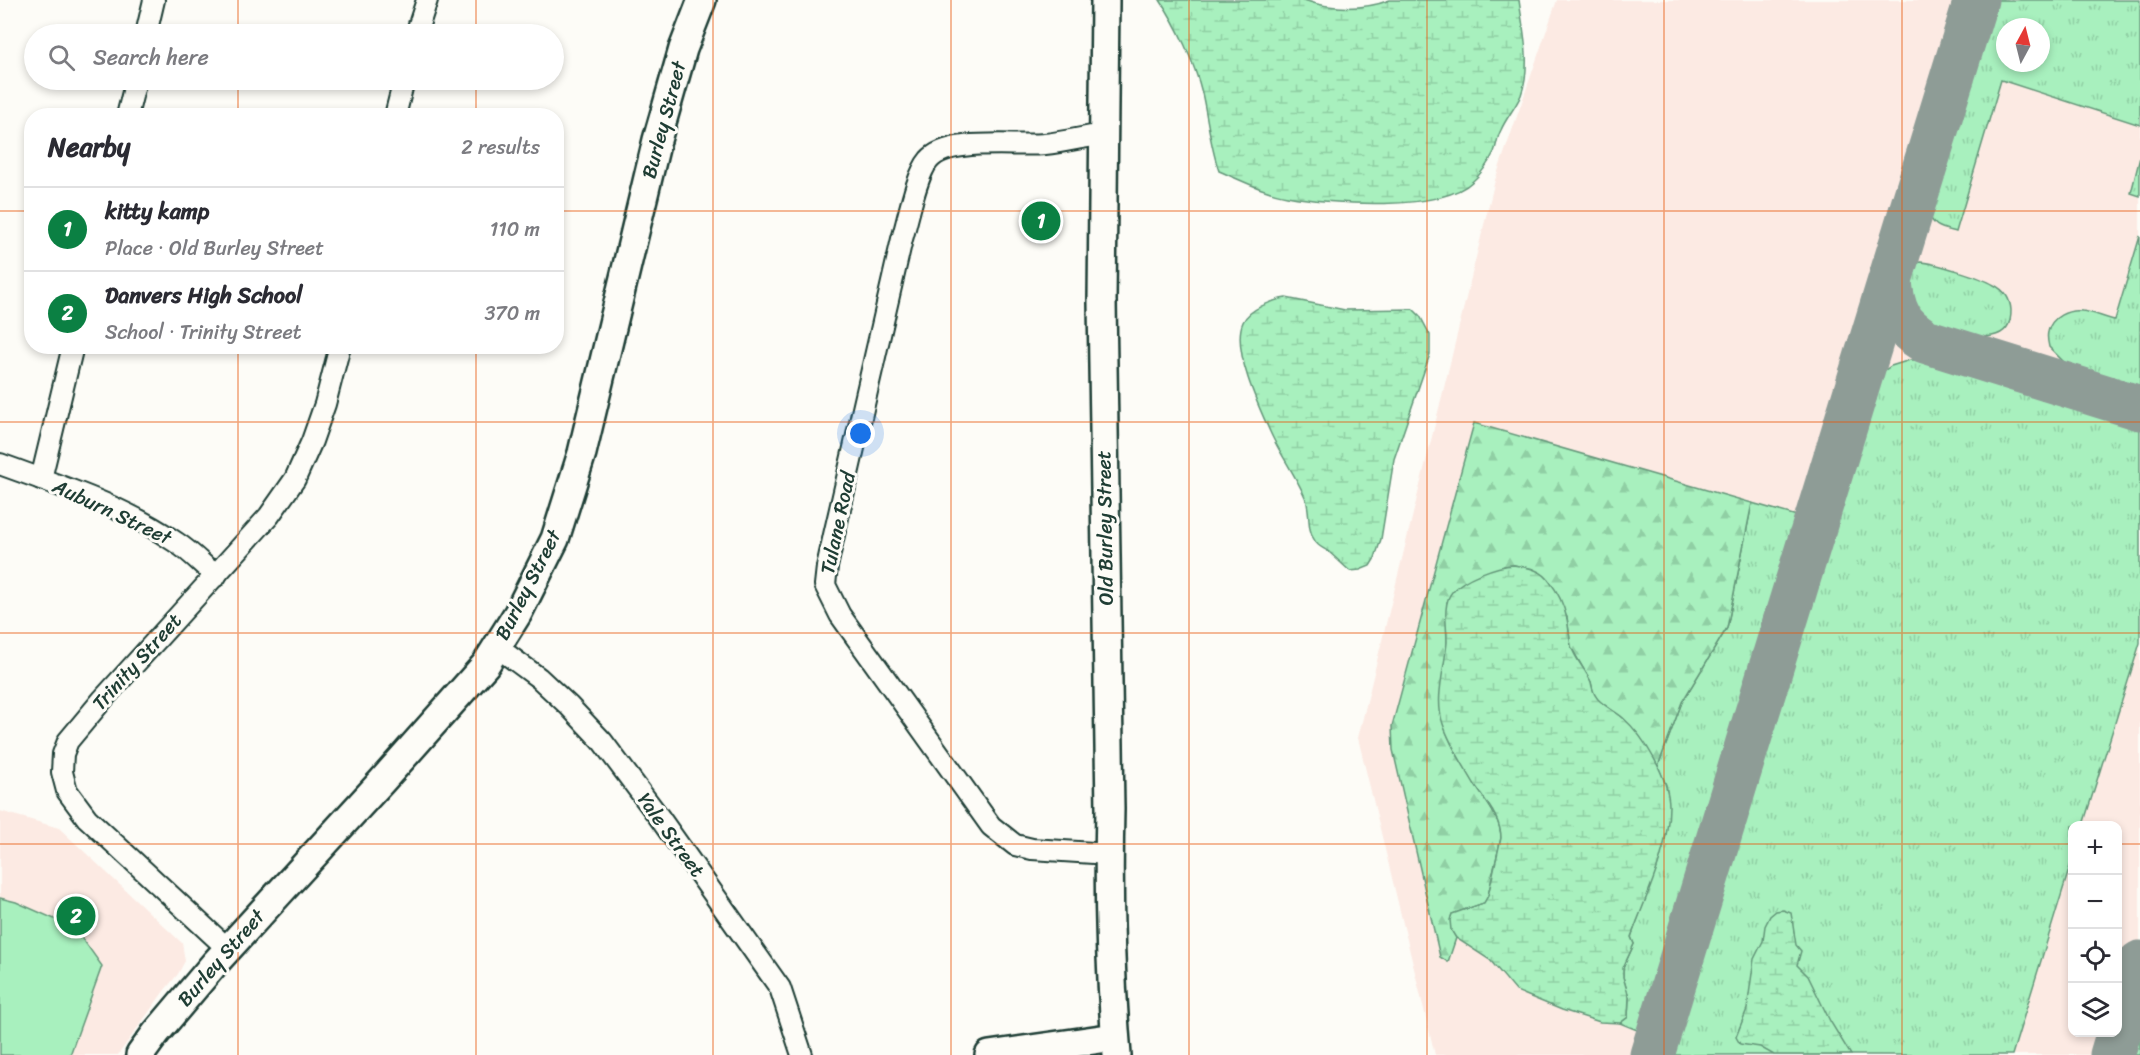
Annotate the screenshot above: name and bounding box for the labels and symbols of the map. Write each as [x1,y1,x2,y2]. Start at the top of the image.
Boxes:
north arrow [1996,18,2050,72]
street label: Burley Street [632,56,697,183]
pin: 1 [1022,198,1060,244]
your location [846,419,875,448]
street label: Old Burley Street [1086,450,1124,606]
street label: Tulane Road [810,467,866,578]
street label: Auburn Street [46,469,178,555]
street label: Burley Street [485,523,571,647]
street label: Trinity Street [83,605,191,719]
street label: Yale Street [628,785,714,885]
pin: 2 [56,894,96,938]
street label: Burley Street [168,900,274,1015]

